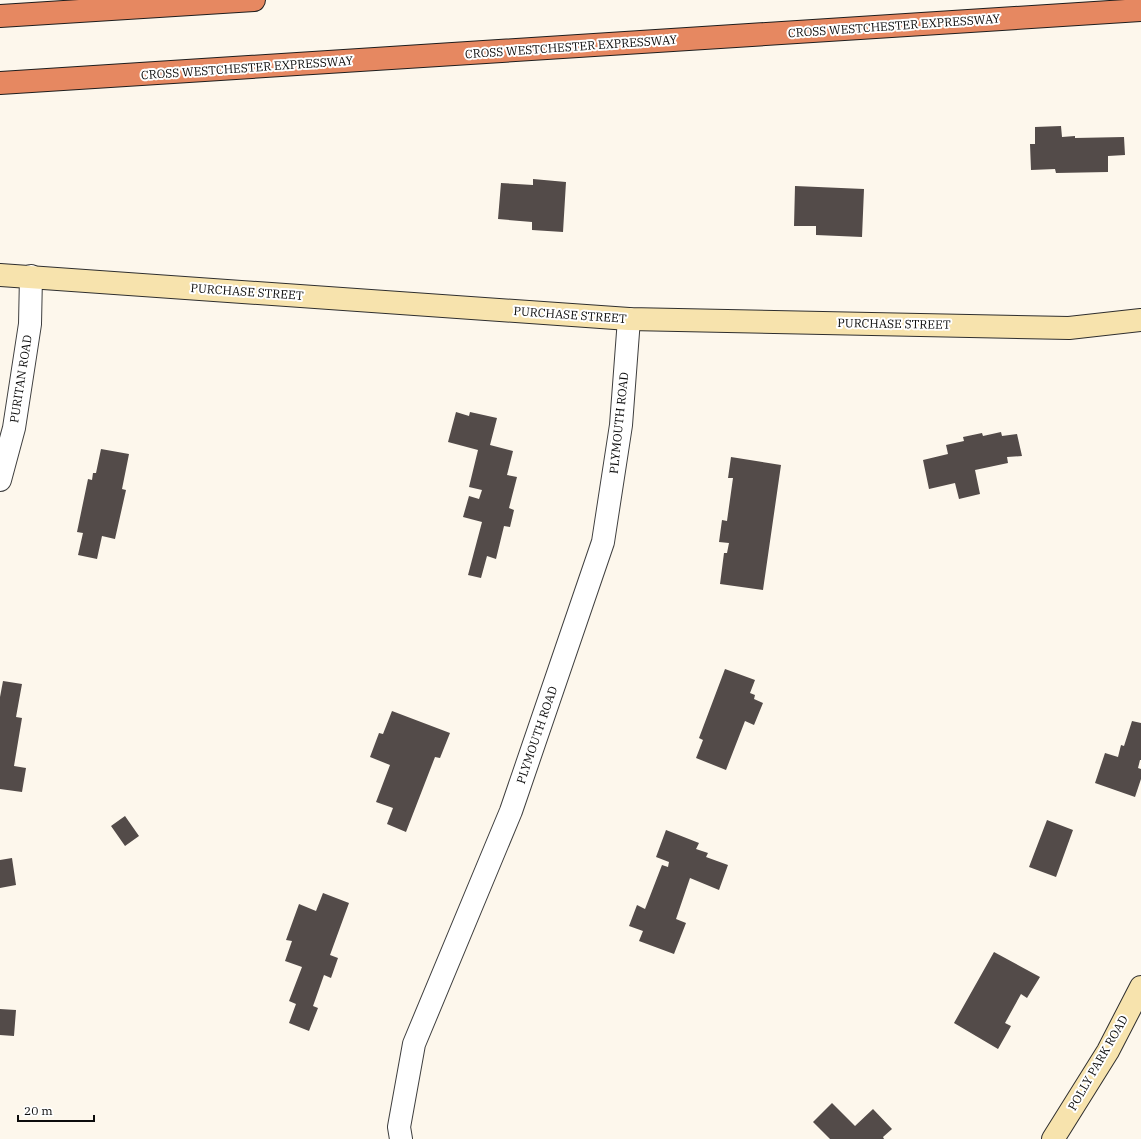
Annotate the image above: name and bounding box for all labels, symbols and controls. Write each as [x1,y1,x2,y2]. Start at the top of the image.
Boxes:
street label: CROSS WESTCHESTER EXPRESSWAY [787,11,1001,40]
street label: CROSS WESTCHESTER EXPRESSWAY [464,32,678,61]
street label: CROSS WESTCHESTER EXPRESSWAY [140,53,354,82]
street label: PURCHASE STREET [190,280,304,303]
street label: PURCHASE STREET [513,303,627,326]
street label: PURCHASE STREET [837,315,951,332]
street label: PURITAN ROAD [6,334,35,424]
street label: PLYMOUTH ROAD [606,371,631,475]
street label: PLYMOUTH ROAD [513,684,560,786]
street label: POLLY PARK ROAD [1064,1013,1131,1113]
scale bar [18,1097,94,1123]
text: 20 m [24,1103,53,1118]

